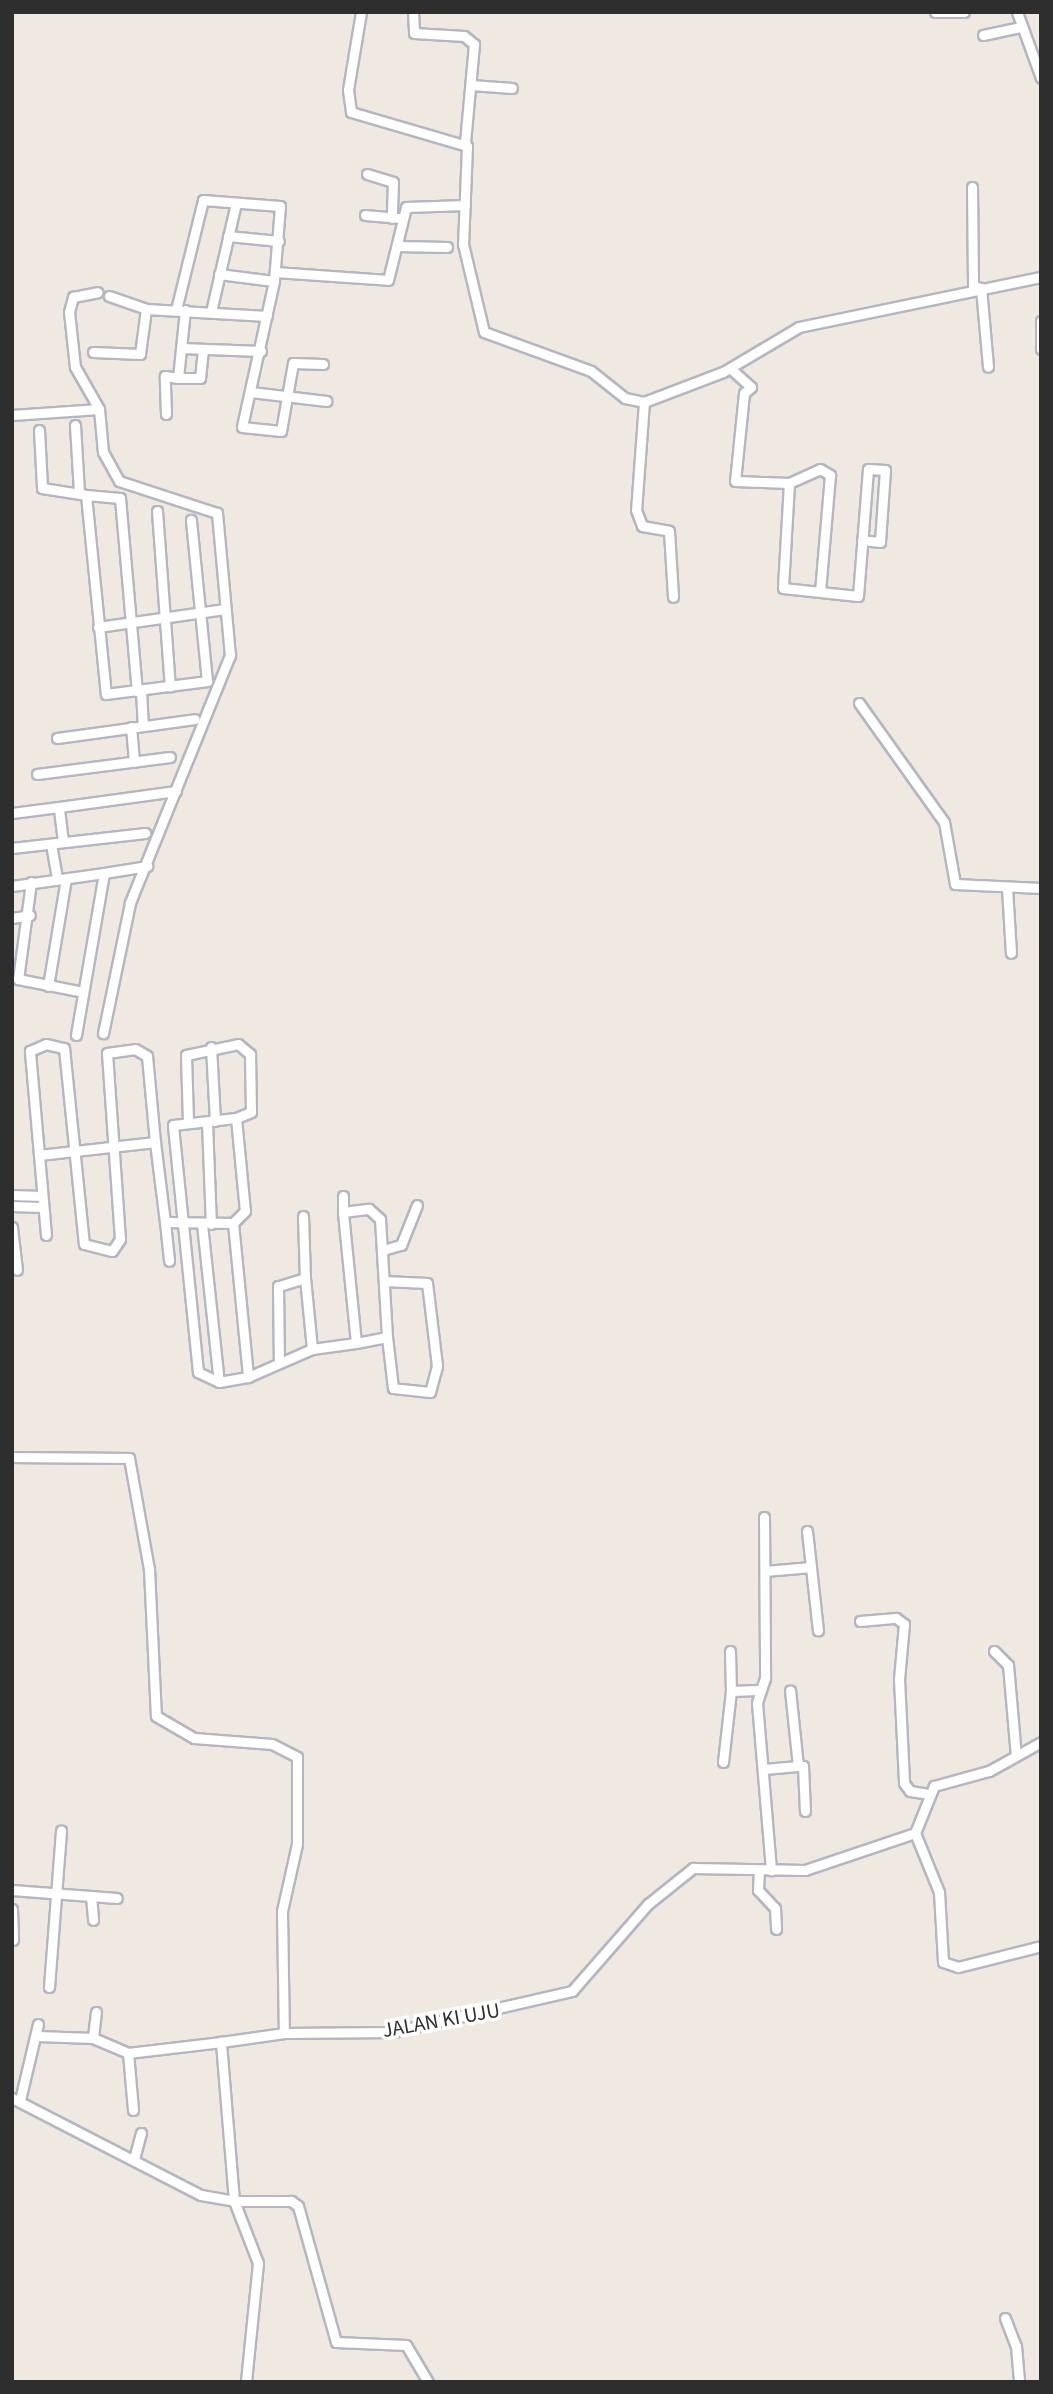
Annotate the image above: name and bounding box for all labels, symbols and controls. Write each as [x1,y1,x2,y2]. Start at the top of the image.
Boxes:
street label: JALAN KI UJU [380,1997,502,2043]

